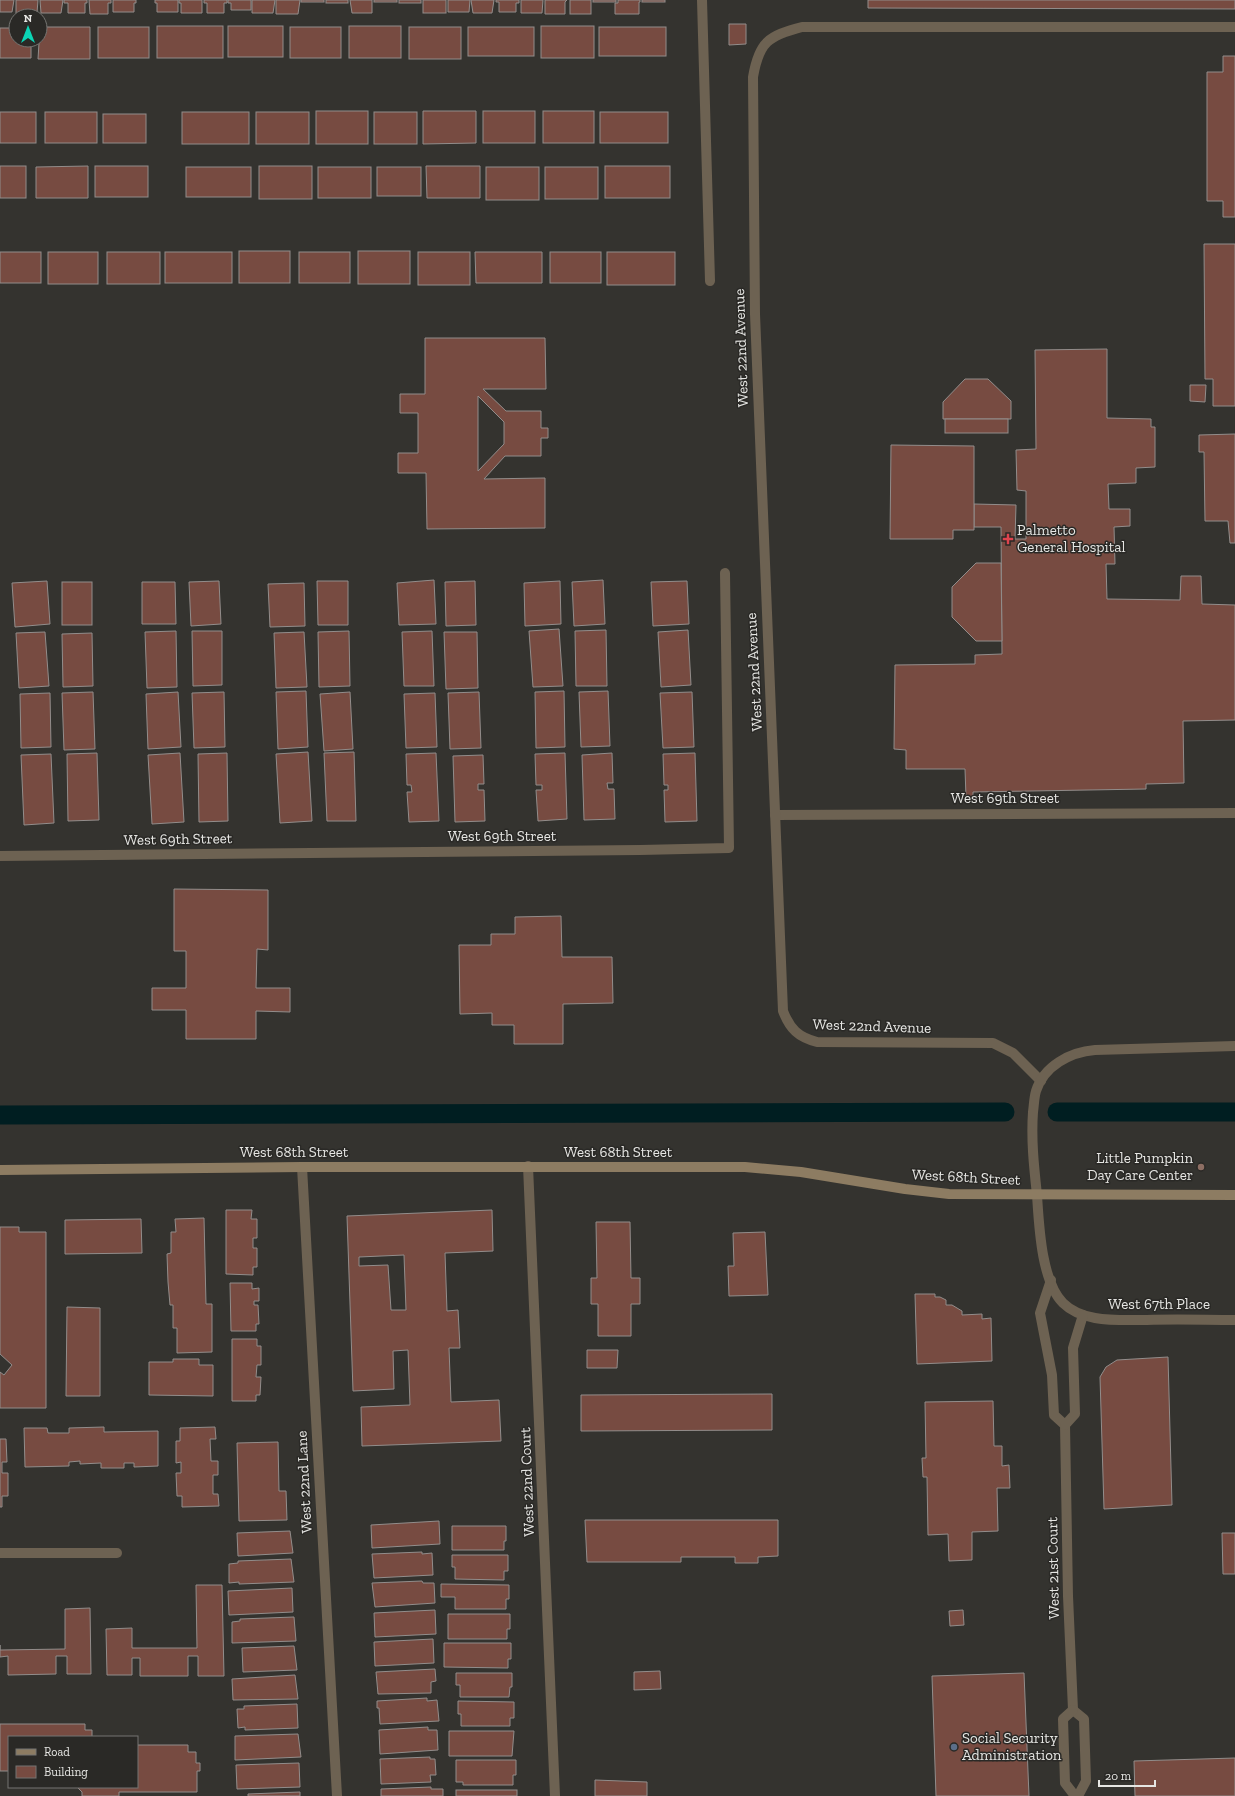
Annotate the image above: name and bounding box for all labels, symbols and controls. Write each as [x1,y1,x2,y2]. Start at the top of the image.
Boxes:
north arrow [8,8,48,48]
text: N [24,12,33,25]
street label: West 22nd Avenue [730,288,752,408]
place label: Palmetto General Hospital [1017,521,1126,556]
marker: Palmetto General Hospital [1002,533,1014,545]
street label: West 22nd Avenue [742,612,766,732]
street label: West 69th Street [951,789,1060,807]
street label: West 69th Street [448,827,557,845]
street label: West 69th Street [124,829,233,849]
street label: West 22nd Avenue [812,1015,932,1037]
street label: West 68th Street [240,1143,349,1161]
street label: West 68th Street [564,1143,673,1161]
place label: Little Pumpkin Day Care Center [1087,1149,1193,1184]
marker: Little Pumpkin Day Care Center [1196,1162,1206,1172]
street label: West 68th Street [911,1165,1021,1189]
street label: West 67th Place [1108,1295,1210,1313]
street label: West 22nd Court [516,1427,538,1537]
street label: West 22nd Lane [292,1430,316,1534]
street label: West 21st Court [1043,1516,1063,1619]
place label: Social Security Administration [962,1729,1062,1764]
legend [8,1736,138,1788]
marker: Social Security Administration [949,1742,959,1752]
text: Road [44,1745,70,1759]
scale bar [1099,1762,1155,1788]
text: Building [44,1765,88,1779]
text: 20 m [1105,1769,1132,1783]

